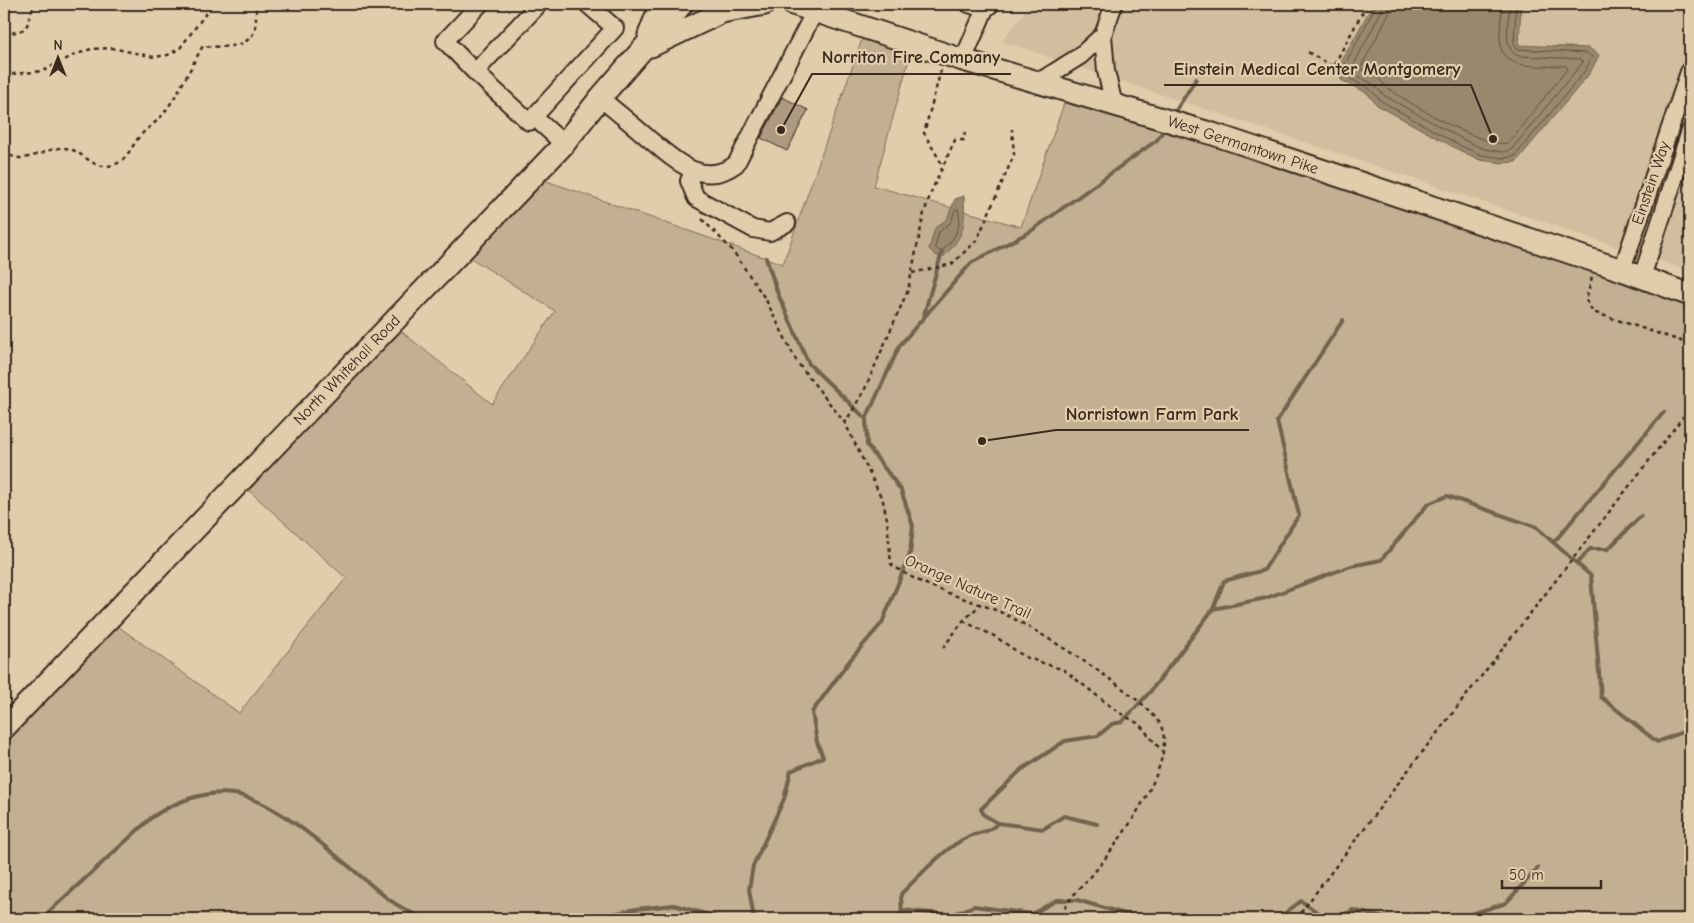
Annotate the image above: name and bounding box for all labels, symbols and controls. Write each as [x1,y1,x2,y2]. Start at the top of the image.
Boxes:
north arrow [32,32,82,82]
text: N [53,37,63,54]
callout: Norriton Fire Company [812,41,1011,74]
text: Norriton Fire Company [822,47,1001,68]
callout: Einstein Medical Center Montgomery [1164,52,1471,85]
text: Einstein Medical Center Montgomery [1173,59,1461,80]
street label: West Germantown Pike [1165,112,1321,178]
street label: Einstein Way [1628,138,1674,227]
street label: North Whitehall Road [290,311,404,429]
callout: Norristown Farm Park [1056,397,1249,430]
text: Norristown Farm Park [1066,404,1238,425]
street label: Orange Nature Trail [902,551,1034,623]
scale bar [1502,858,1600,890]
text: 50 m [1509,866,1544,884]

